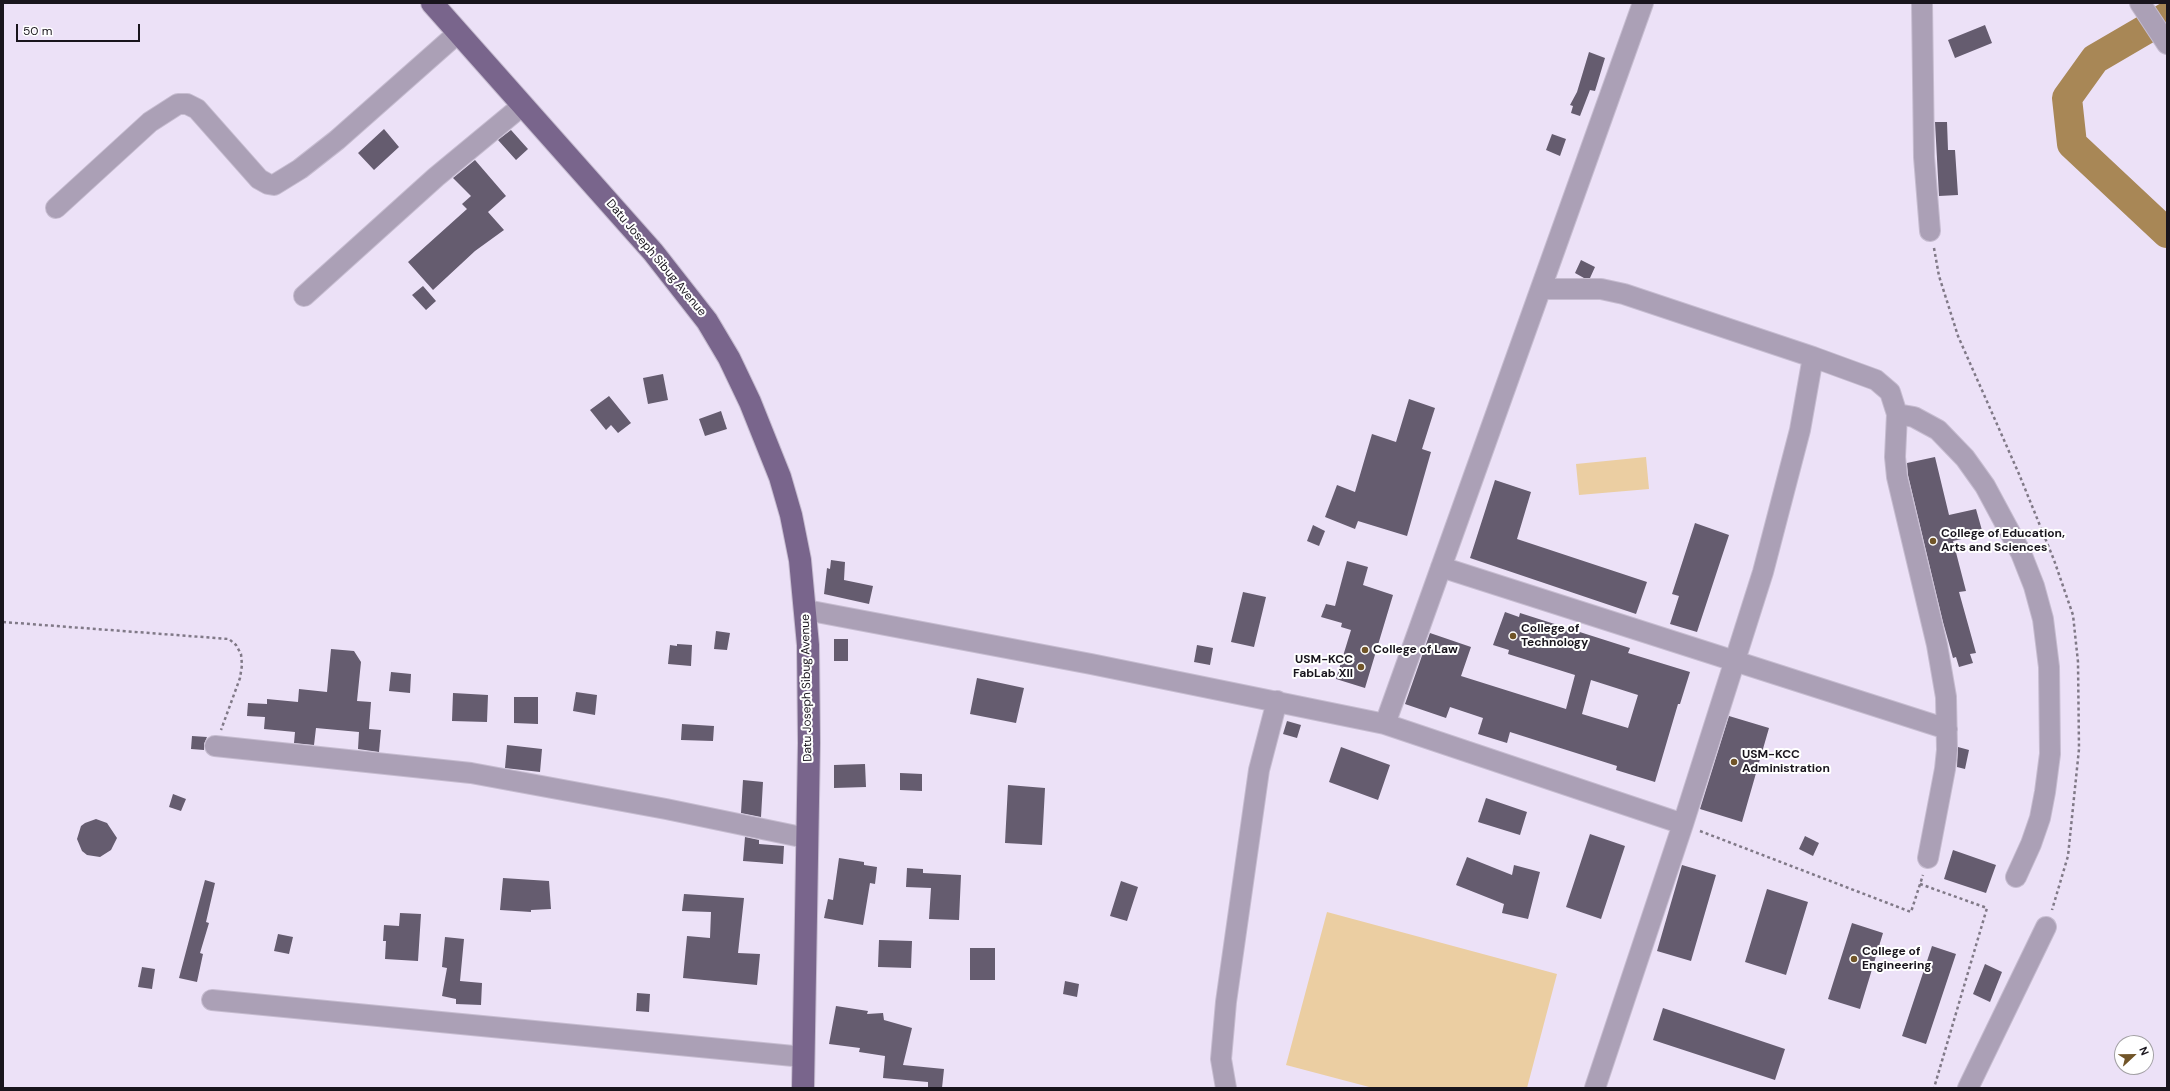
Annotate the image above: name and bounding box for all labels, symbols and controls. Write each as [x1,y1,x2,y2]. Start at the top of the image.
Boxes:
scale bar [18,16,142,42]
text: 50 m [23,23,52,39]
street label: Datu Joseph Sibug Avenue [603,197,709,319]
place label: College of Education, Arts and Sciences [1941,527,2065,555]
marker: College of Education, Arts and Sciences [1928,536,1938,546]
street label: Datu Joseph Sibug Avenue [799,614,815,762]
place label: College of Technology [1521,622,1588,650]
marker: College of Technology [1508,631,1518,641]
place label: College of Law [1373,643,1458,657]
marker: College of Law [1360,645,1370,655]
place label: USM-KCC FabLab XII [1293,653,1353,681]
marker: USM-KCC FabLab XII [1356,662,1366,672]
place label: USM-KCC Administration [1742,748,1830,776]
marker: USM-KCC Administration [1729,757,1739,767]
place label: College of Engineering [1862,945,1931,973]
marker: College of Engineering [1849,954,1859,964]
north arrow [2114,1035,2154,1075]
text: N [2136,1045,2152,1057]

